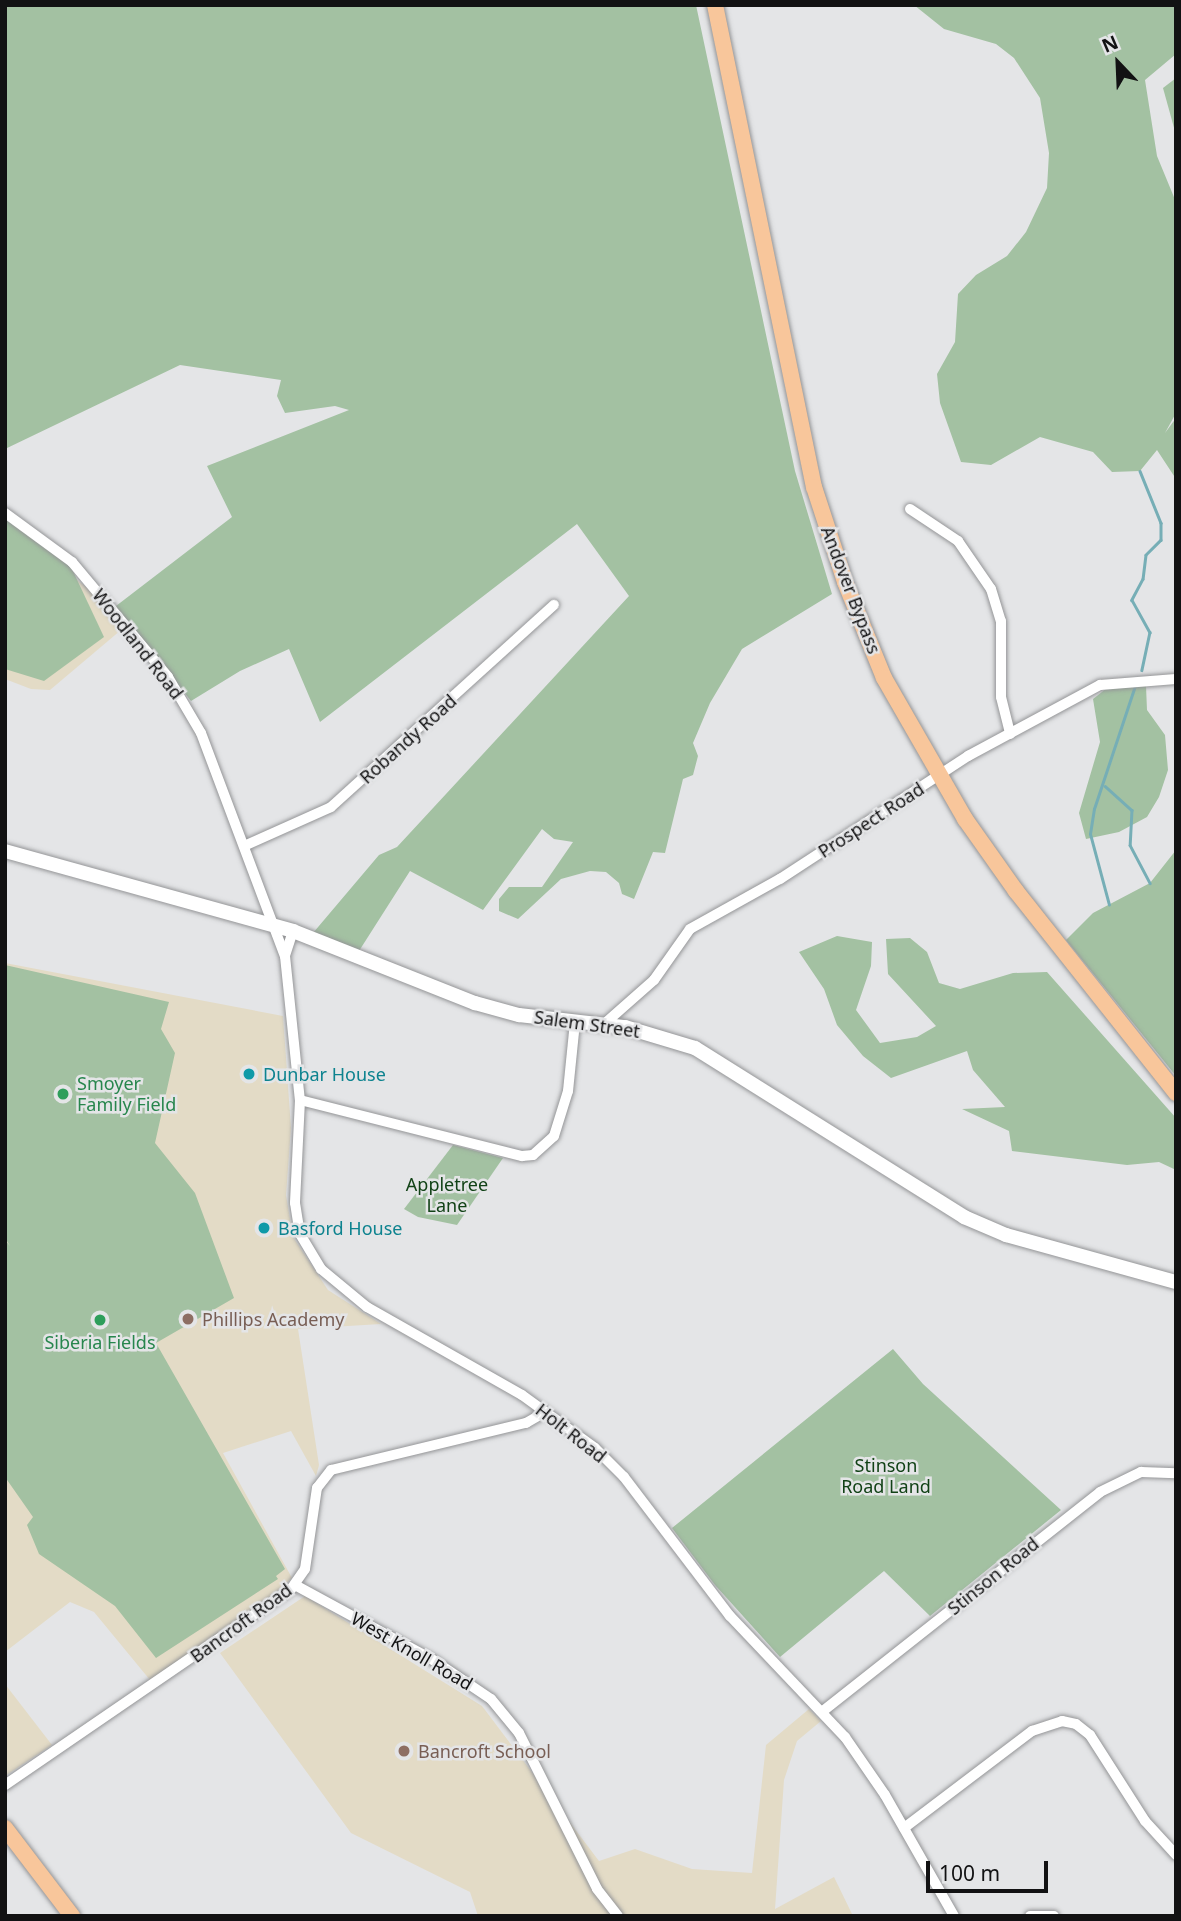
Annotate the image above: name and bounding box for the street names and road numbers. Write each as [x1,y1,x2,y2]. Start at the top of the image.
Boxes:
street label: Andover Bypass [817,523,885,657]
street label: Woodland Road [88,585,188,703]
street label: Robandy Road [355,690,461,788]
street label: Prospect Road [814,778,928,862]
street label: Salem Street [533,1006,641,1042]
street label: Holt Road [532,1399,610,1467]
street label: Stinson Road [943,1533,1043,1619]
street label: Bancroft Road [186,1579,296,1667]
street label: West Knoll Road [347,1607,477,1695]

